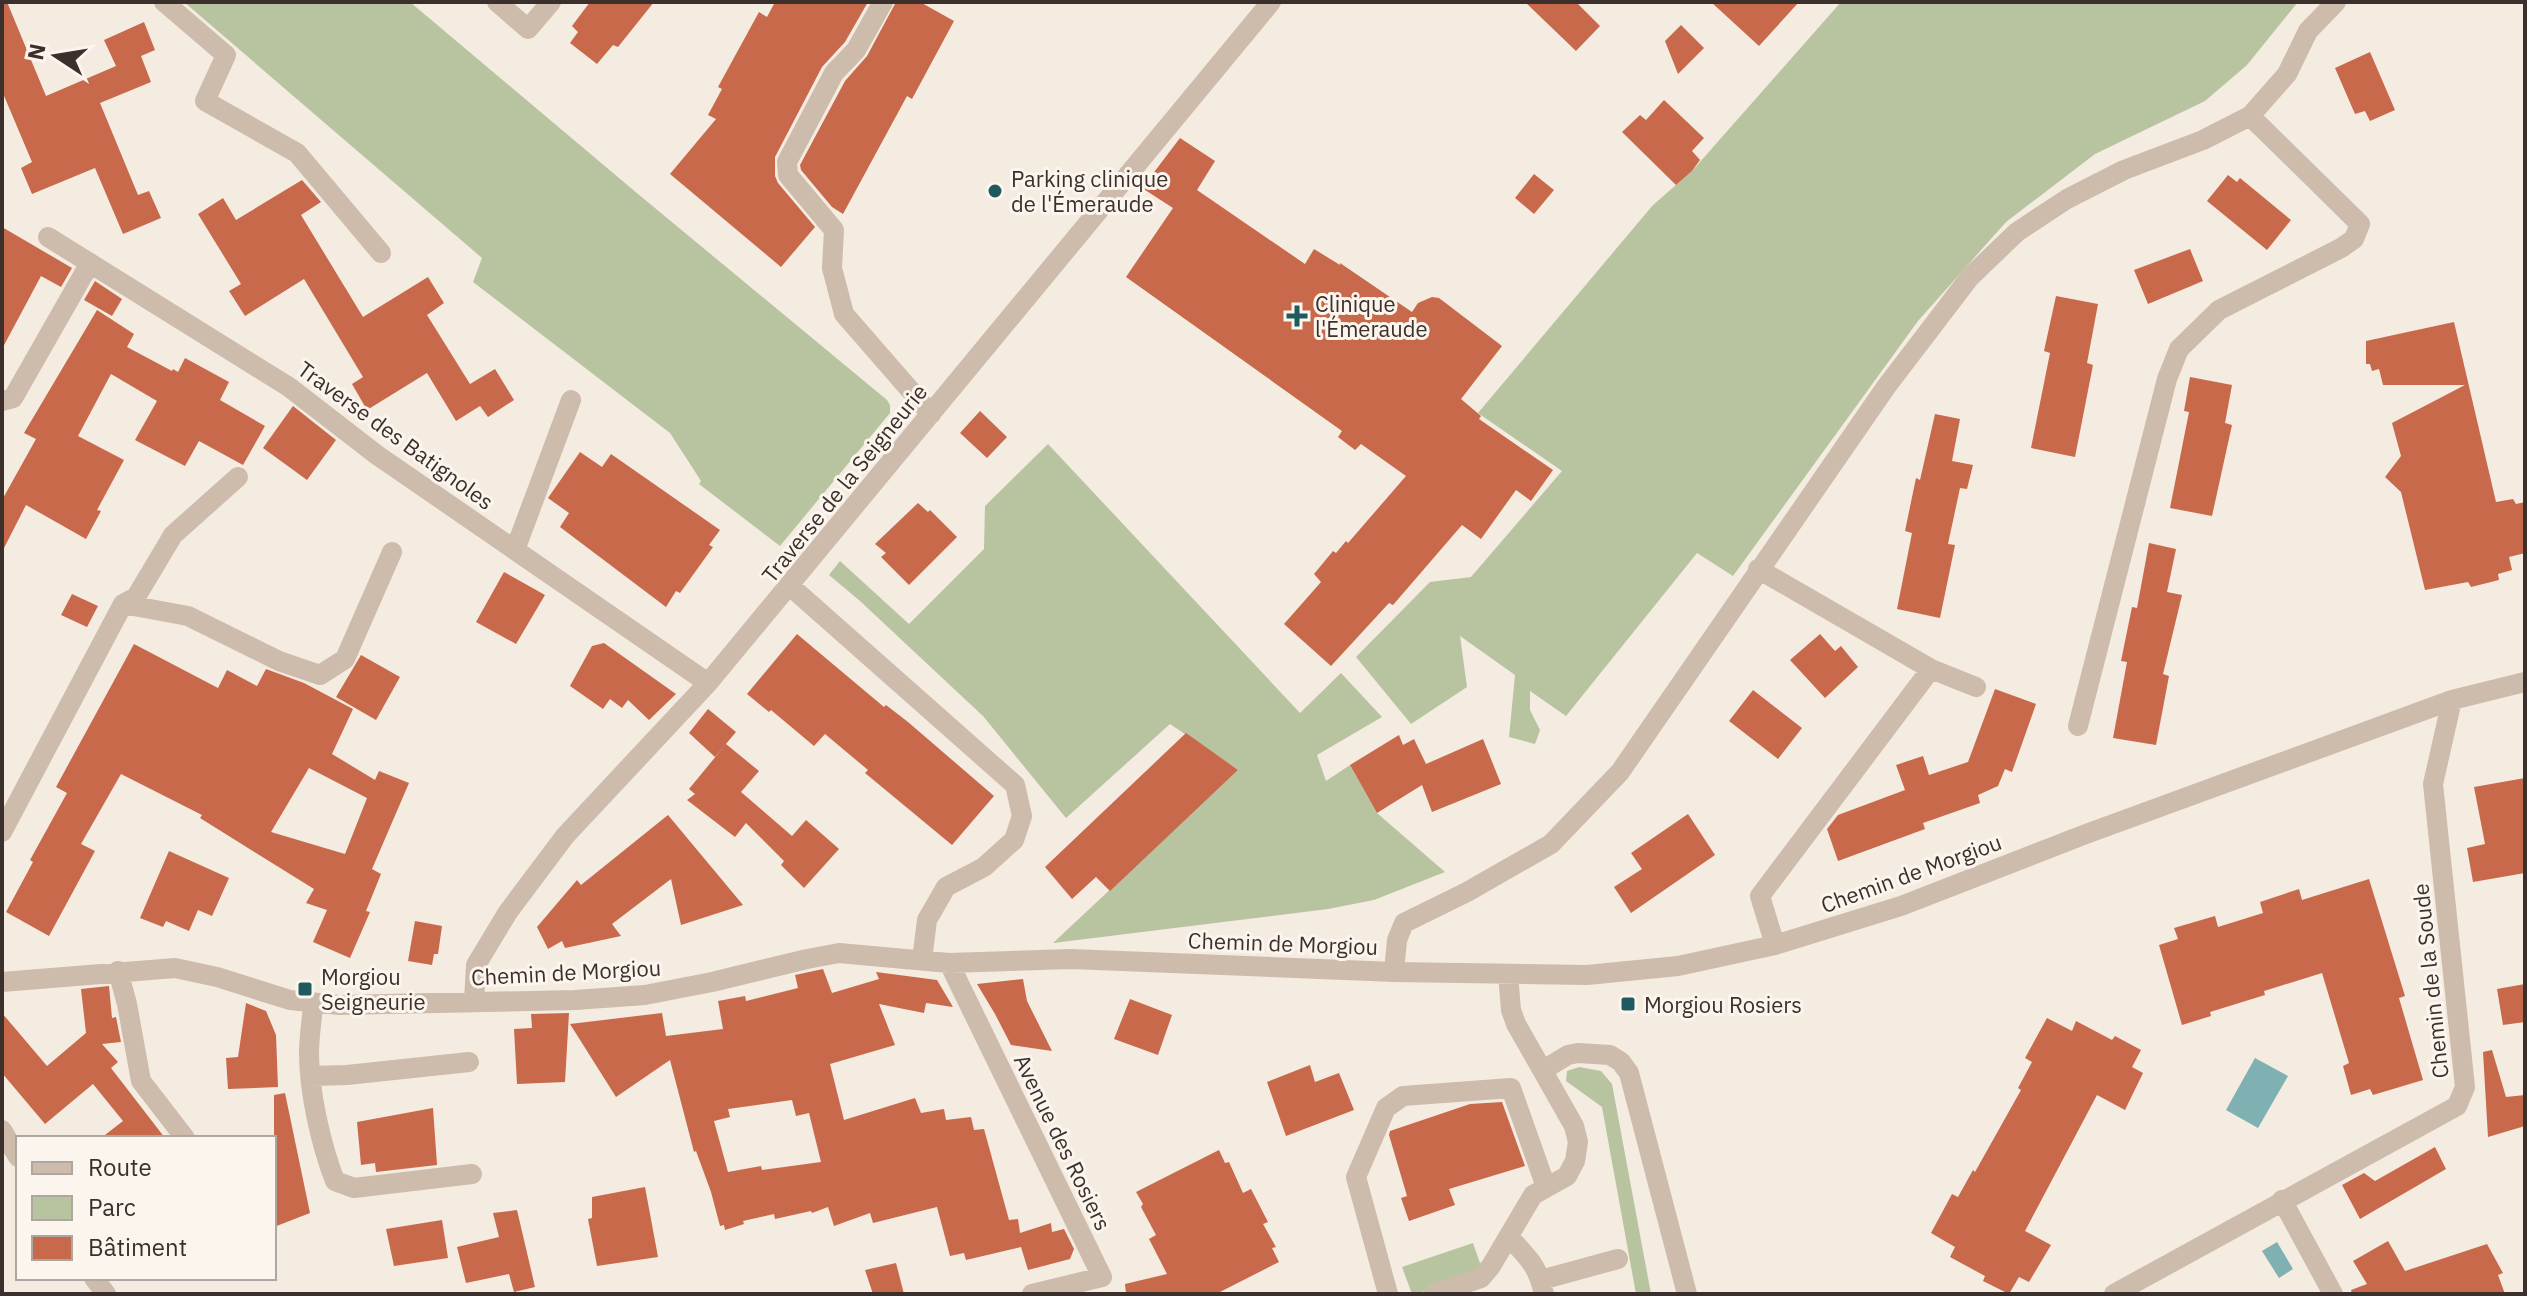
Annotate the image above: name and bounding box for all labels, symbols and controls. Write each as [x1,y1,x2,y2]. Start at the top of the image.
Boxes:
north arrow [16,16,96,96]
text: N [20,41,52,63]
place label: Parking clinique de l'Émeraude [1011,164,1168,218]
marker: Parking clinique de l'Émeraude [986,182,1004,200]
place label: Clinique l'Émeraude [1315,289,1428,343]
marker: Clinique l'Émeraude [1286,305,1308,327]
street label: Traverse des Batignoles [292,354,500,516]
street label: Traverse de la Seigneurie [755,378,933,588]
street label: Chemin de Morgiou [1817,827,2005,919]
street label: Chemin de la Soude [2405,882,2455,1080]
street label: Chemin de Morgiou [1187,925,1379,961]
street label: Chemin de Morgiou [470,953,662,991]
place label: Morgiou Seigneurie [321,962,426,1016]
marker: Morgiou Seigneurie [296,980,314,998]
place label: Morgiou Rosiers [1644,990,1802,1019]
marker: Morgiou Rosiers [1619,995,1637,1013]
street label: Avenue des Rosiers [1008,1049,1118,1235]
legend [16,1136,276,1280]
text: Route [88,1151,152,1183]
text: Parc [88,1191,136,1223]
text: Bâtiment [88,1231,187,1263]

